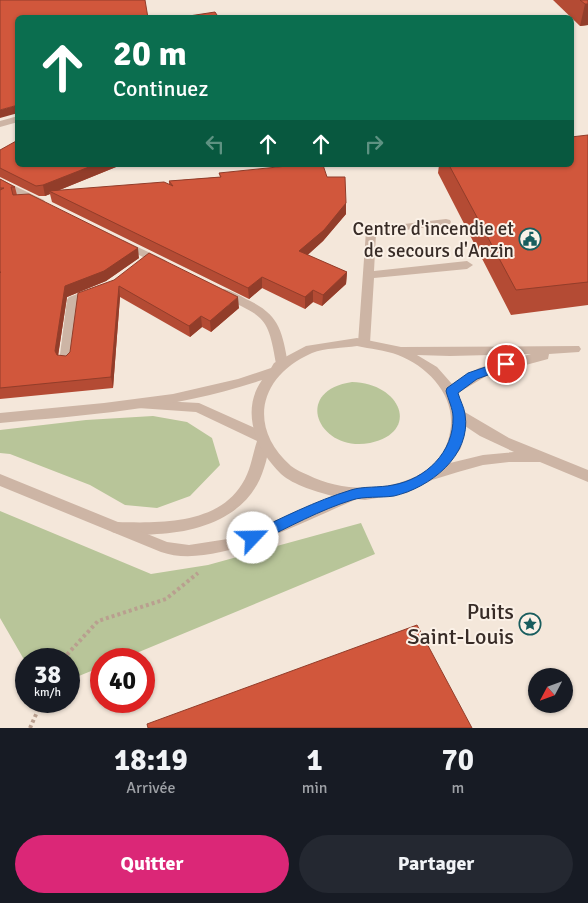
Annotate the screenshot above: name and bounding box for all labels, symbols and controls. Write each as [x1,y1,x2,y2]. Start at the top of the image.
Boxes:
text: 20 m [113,32,187,75]
icon: ahead [30,35,95,100]
text: Continuez [113,75,208,102]
icon: left [201,130,229,158]
icon: ahead [254,130,282,158]
icon: ahead [307,130,335,158]
icon: right [360,130,388,158]
place label: Centre d'incendie et de secours d'Anzin [353,217,514,263]
public building icon: Centre d'incendie et de secours d'Anzin [518,227,542,251]
pin [485,343,527,385]
icon: arrive [492,350,520,378]
position arrow [226,511,278,563]
place label: Puits Saint-Louis [407,598,514,650]
place icon: Puits Saint-Louis [518,612,542,636]
speed limit sign: 40 [90,648,155,713]
text: 38 [34,659,61,690]
north arrow [528,668,572,712]
map controls [528,668,573,713]
text: km/h [34,685,61,700]
text: 18:19 [114,742,188,779]
text: 1 [307,742,323,779]
text: 70 [442,742,474,779]
text: Arrivée [126,778,175,798]
text: min [302,778,328,798]
text: m [451,778,464,798]
button: Quitter [15,835,289,893]
button: Partager [299,835,573,893]

